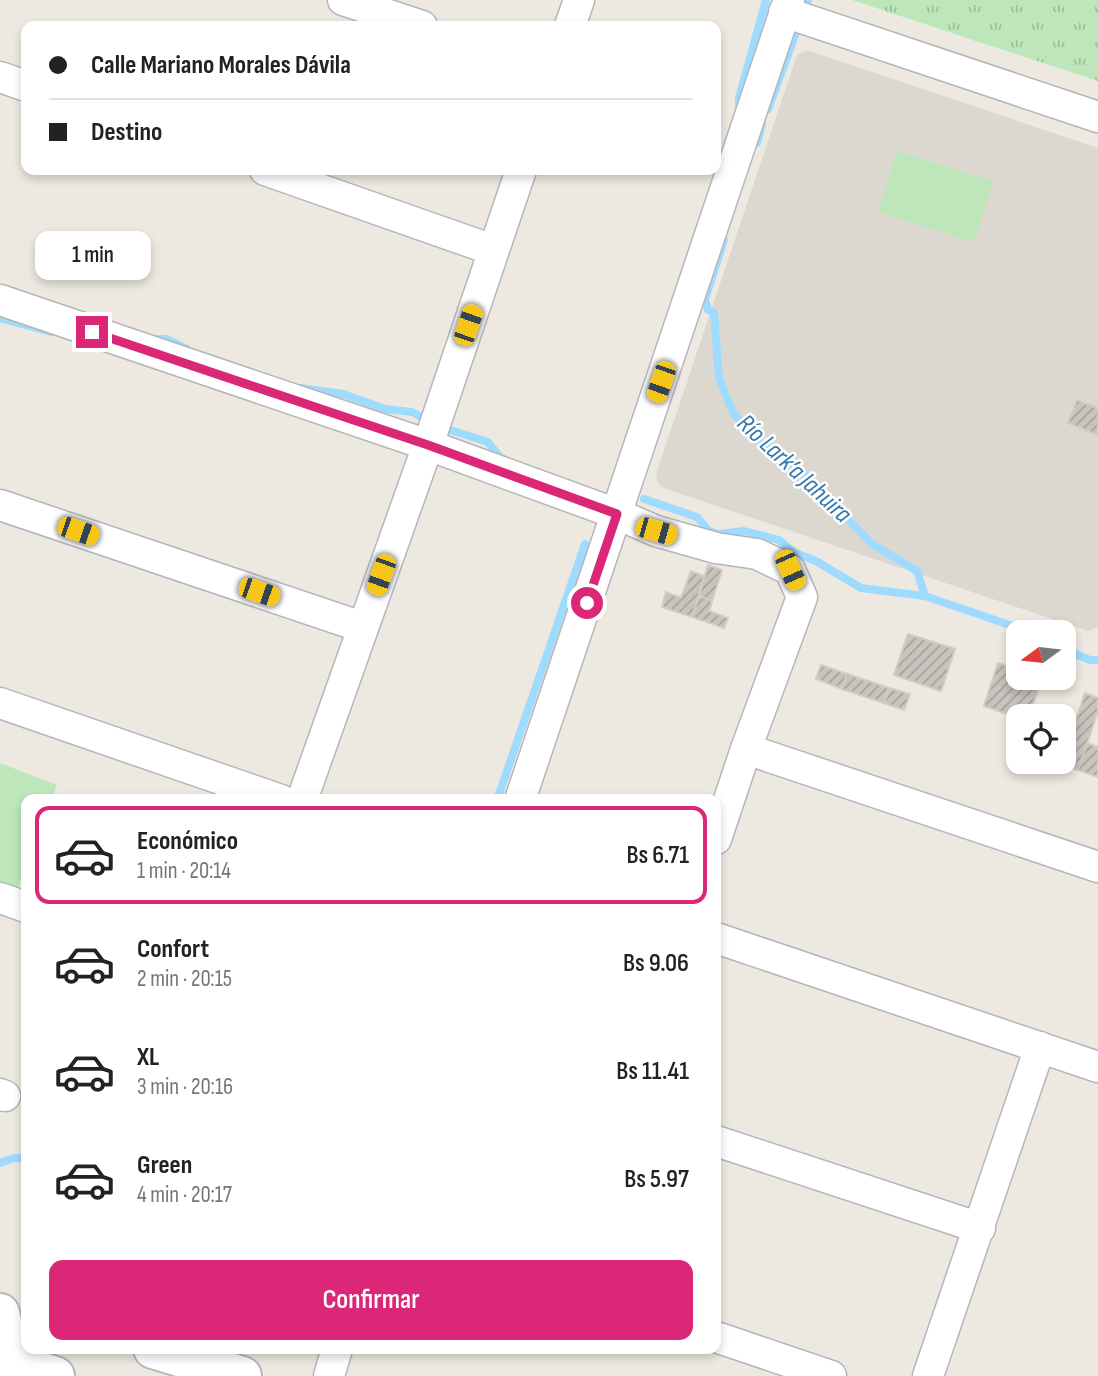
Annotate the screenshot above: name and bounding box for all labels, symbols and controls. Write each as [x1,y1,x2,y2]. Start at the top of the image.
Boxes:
text: Calle Mariano Morales Dávila [91,50,351,81]
text: Destino [91,117,162,148]
callout: 1 min [34,230,150,280]
text: 1 min [72,241,114,269]
car [452,302,485,348]
route end [76,316,108,348]
car [645,359,678,405]
water label: Río Lark’a Jahuira [730,408,858,530]
car [55,514,102,548]
car [633,515,680,547]
car [772,547,809,593]
car [364,552,399,598]
car [236,575,283,609]
route start [571,587,603,619]
north arrow [1006,620,1076,690]
map controls [1006,620,1076,774]
button: locate [1006,704,1076,774]
icon: car [53,824,116,887]
text: Económico [137,826,238,857]
text: Bs 6.71 [626,840,689,871]
text: 1 min · 20:14 [137,857,231,885]
icon: car [53,932,116,995]
text: Confort [137,934,209,965]
text: Bs 9.06 [623,948,689,979]
text: 2 min · 20:15 [137,965,232,993]
icon: car [53,1040,116,1103]
text: XL [137,1042,159,1073]
text: Bs 11.41 [616,1056,689,1087]
text: 3 min · 20:16 [137,1073,233,1101]
icon: car [53,1148,116,1211]
text: Green [137,1150,192,1181]
text: Bs 5.97 [624,1164,689,1195]
text: 4 min · 20:17 [137,1181,232,1209]
button: Confirmar [49,1260,693,1340]

